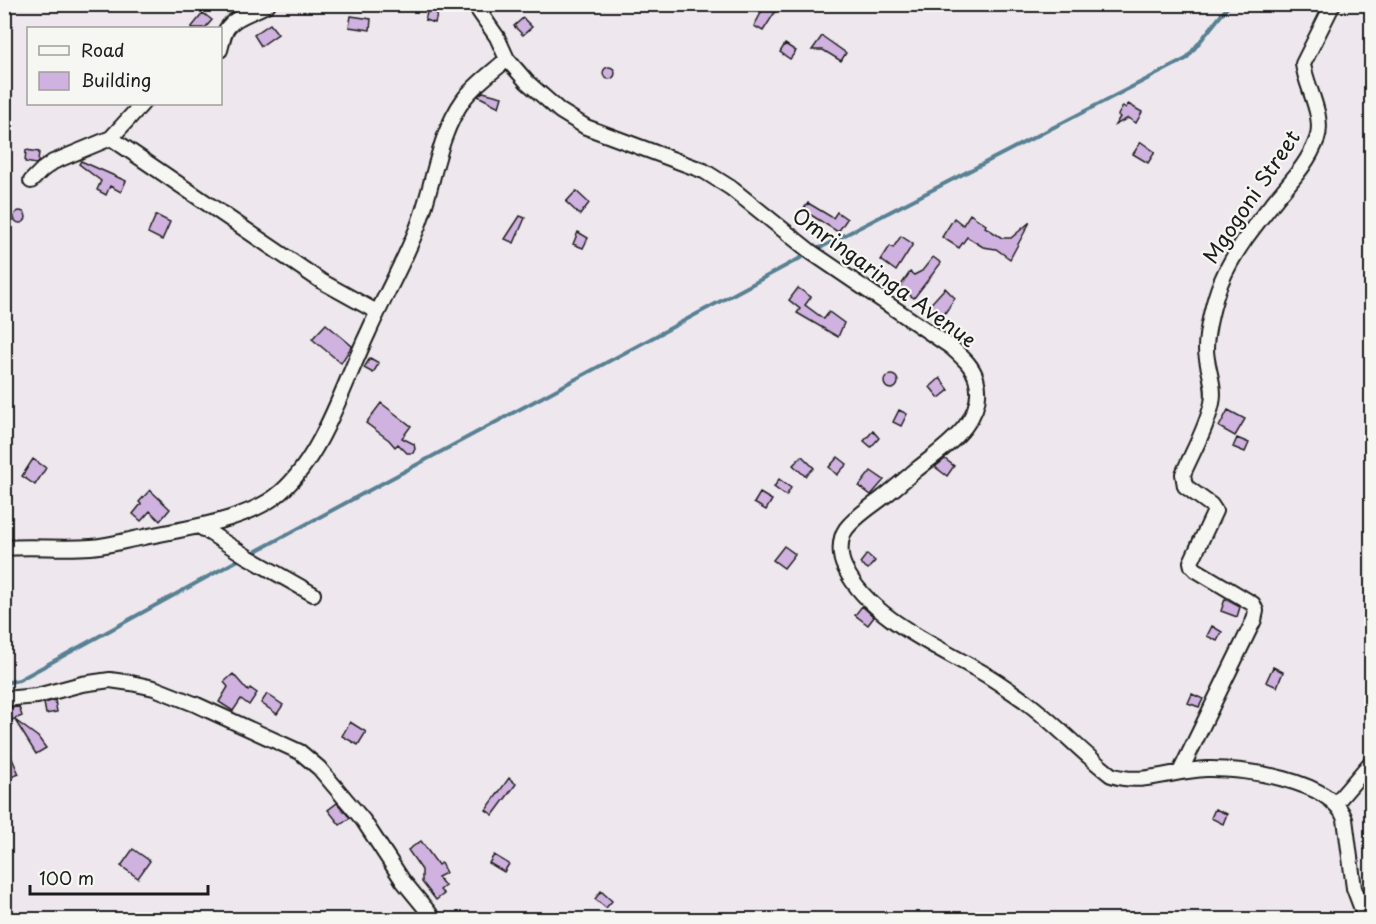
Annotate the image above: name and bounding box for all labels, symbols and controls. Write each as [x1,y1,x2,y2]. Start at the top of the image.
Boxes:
legend [27,27,222,105]
text: Road [81,36,125,63]
text: Building [81,66,151,93]
street label: Mgogoni Street [1194,123,1307,269]
street label: Omringaringa Avenue [786,199,984,354]
scale bar [30,858,208,896]
text: 100 m [39,864,94,891]

